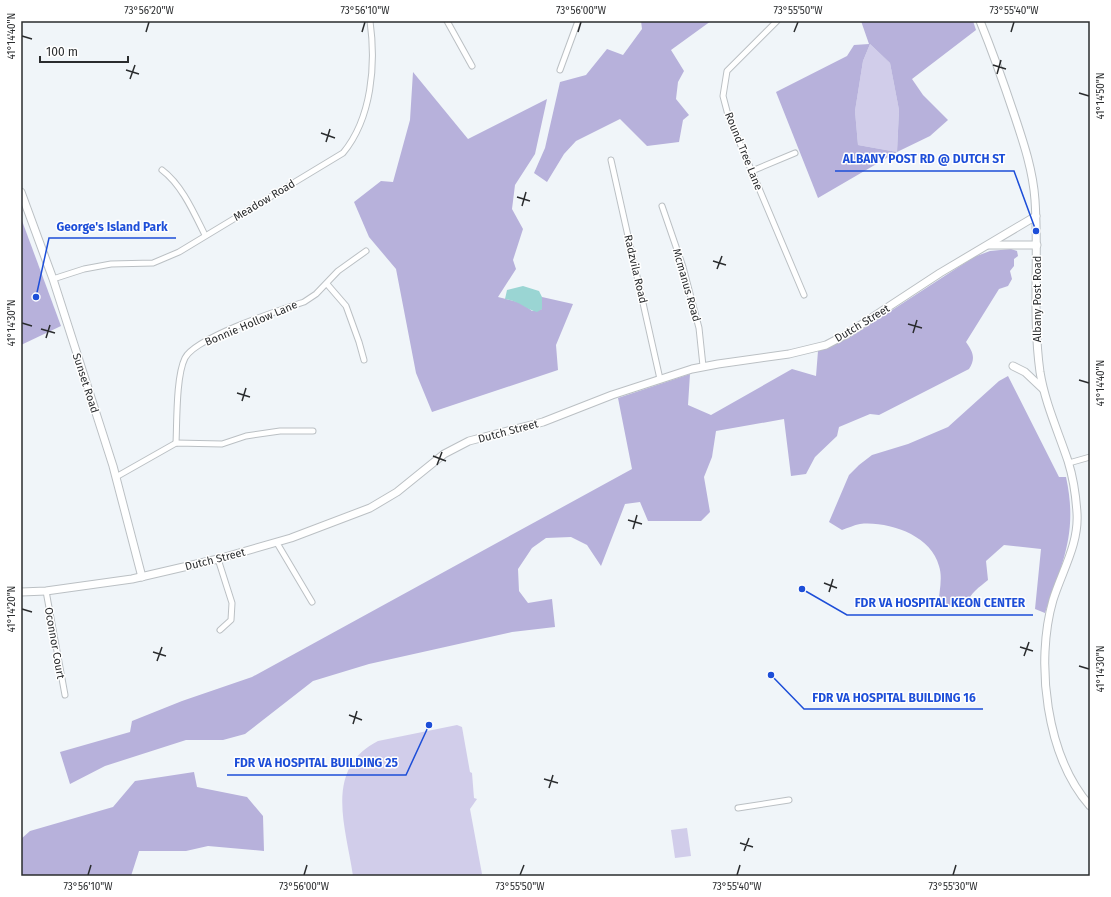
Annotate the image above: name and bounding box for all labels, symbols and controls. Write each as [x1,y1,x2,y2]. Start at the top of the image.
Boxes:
text: 73°56'20"W [124,5,175,17]
text: 73°56'10"W [341,5,390,17]
text: 73°56'00"W [556,5,607,17]
text: 73°55'50"W [773,5,823,17]
text: 73°55'40"W [989,5,1039,17]
text: 41°14'40"N [6,13,18,59]
scale bar [40,38,128,64]
text: 100 m [46,45,78,59]
text: 41°14'50"N [1095,73,1107,119]
street label: Round Tree Lane [722,110,765,192]
callout: ALBANY POST RD @ DUTCH ST [835,147,1014,171]
text: ALBANY POST RD @ DUTCH ST [842,152,1006,166]
street label: Meadow Road [231,177,297,224]
callout: George's Island Park [49,214,176,238]
text: George's Island Park [56,220,168,234]
street label: Radzvila Road [621,234,650,305]
street label: Mcmanus Road [670,247,703,323]
street label: Albany Post Road [1031,256,1044,342]
street label: Bonnie Hollow Lane [203,298,299,349]
text: 41°14'30"N [6,300,18,346]
street label: Dutch Street [832,302,892,345]
street label: Sunset Road [70,352,101,415]
text: 41°14'40"N [1095,360,1107,406]
street label: Dutch Street [477,417,540,446]
street label: Dutch Street [184,546,247,573]
text: 41°14'20"N [6,586,18,632]
callout: FDR VA HOSPITAL KEON CENTER [847,591,1033,615]
text: FDR VA HOSPITAL KEON CENTER [855,596,1026,610]
street label: Oconnor Court [42,606,67,680]
text: 41°14'30"N [1095,646,1107,692]
callout: FDR VA HOSPITAL BUILDING 16 [804,685,983,709]
text: FDR VA HOSPITAL BUILDING 16 [812,691,976,705]
callout: FDR VA HOSPITAL BUILDING 25 [227,751,406,775]
text: FDR VA HOSPITAL BUILDING 25 [234,756,398,770]
text: 73°56'10"W [64,881,113,893]
text: 73°56'00"W [279,881,330,893]
text: 73°55'50"W [495,881,545,893]
text: 73°55'40"W [712,881,762,893]
text: 73°55'30"W [928,881,978,893]

